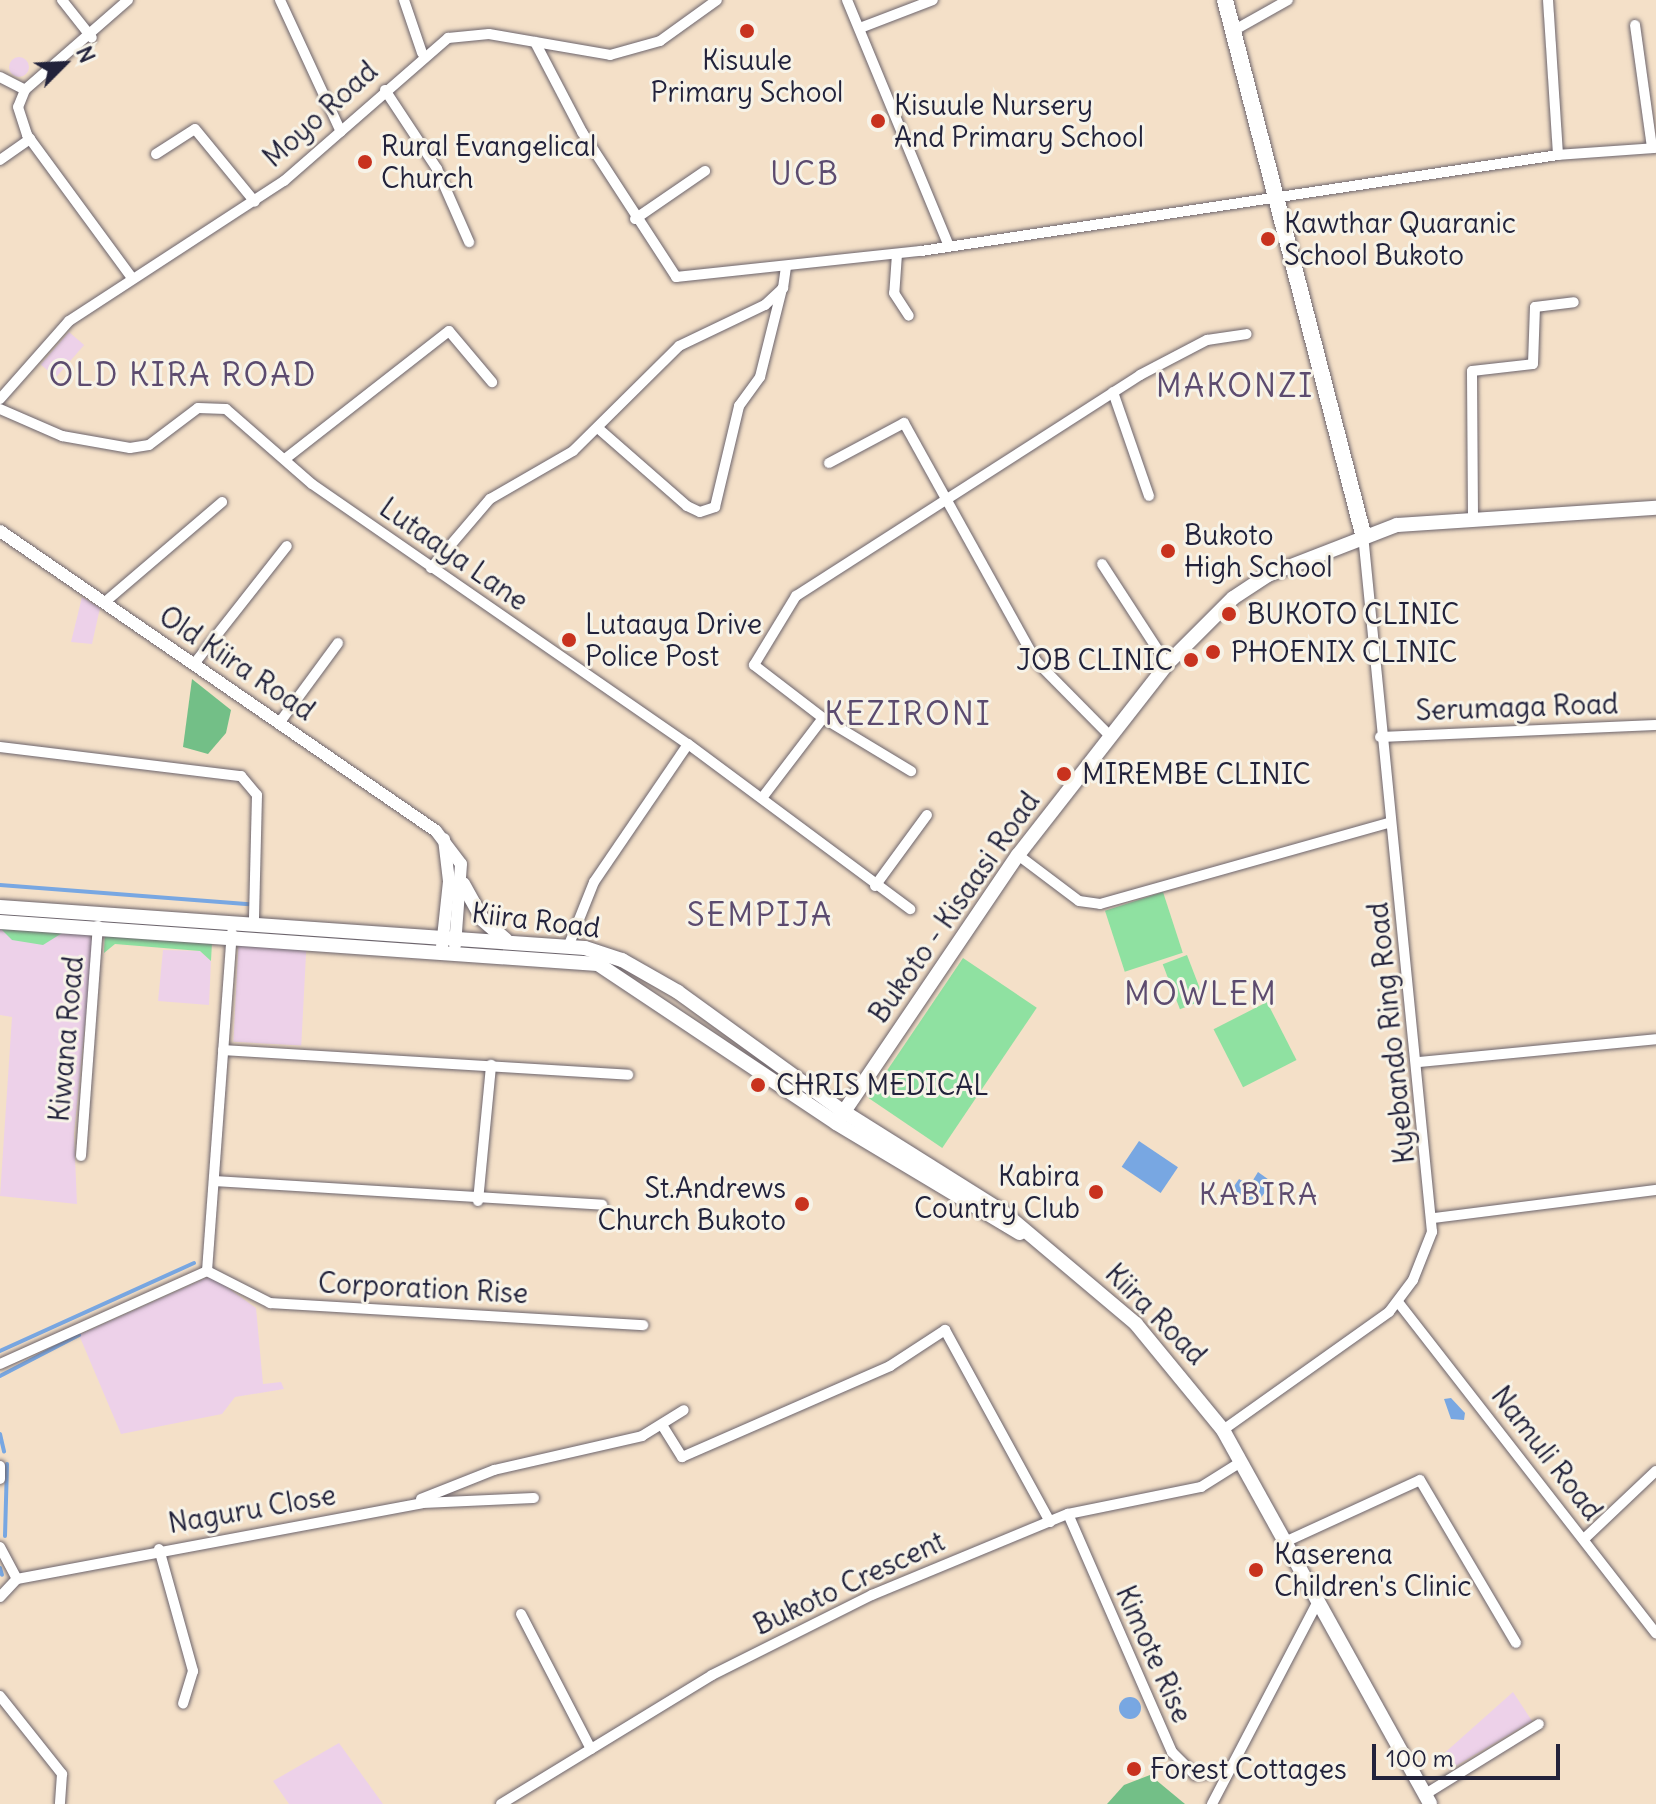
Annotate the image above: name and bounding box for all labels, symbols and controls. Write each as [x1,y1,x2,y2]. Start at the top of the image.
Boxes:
marker: Kisuule Primary School [738,22,756,40]
north arrow [24,24,104,104]
text: N [70,42,102,67]
place label: Kisuule Primary School [651,43,843,109]
street label: Moyo Road [256,54,384,174]
place label: Kisuule Nursery And Primary School [894,88,1144,154]
marker: Kisuule Nursery And Primary School [869,112,887,130]
place label: Rural Evangelical Church [381,129,596,195]
marker: Rural Evangelical Church [356,153,374,171]
district label: UCB [770,155,840,193]
place label: Kawthar Quaranic School Bukoto [1284,206,1516,272]
marker: Kawthar Quaranic School Bukoto [1259,230,1277,248]
district label: OLD KIRA ROAD [49,356,317,394]
district label: MAKONZI [1156,367,1314,405]
street label: Lutaaya Lane [373,491,535,617]
place label: Bukoto High School [1184,518,1333,584]
marker: Bukoto High School [1159,542,1177,560]
place label: BUKOTO CLINIC [1247,597,1459,631]
street label: Old Kiira Road [153,599,321,727]
marker: BUKOTO CLINIC [1218,603,1240,625]
place label: Lutaaya Drive Police Post [585,607,762,673]
marker: Lutaaya Drive Police Post [560,631,578,649]
place label: PHOENIX CLINIC [1231,635,1457,669]
marker: PHOENIX CLINIC [1202,641,1224,663]
place label: JOB CLINIC [1016,643,1173,677]
marker: JOB CLINIC [1180,649,1202,671]
street label: Serumaga Road [1415,687,1619,727]
district label: KEZIRONI [824,695,992,733]
place label: MIREMBE CLINIC [1082,757,1311,791]
marker: MIREMBE CLINIC [1053,763,1075,785]
street label: Bukoto - Kisaasi Road [862,785,1046,1029]
street label: Kiira Road [470,895,602,945]
district label: SEMPIJA [687,896,833,934]
street label: Kyebando Ring Road [1361,901,1421,1165]
street label: Kiwana Road [42,955,90,1123]
district label: MOWLEM [1124,975,1278,1013]
place label: CHRIS MEDICAL [776,1068,988,1102]
marker: CHRIS MEDICAL [747,1074,769,1096]
place label: Kabira Country Club [914,1159,1080,1225]
place label: St.Andrews Church Bukoto [597,1171,786,1237]
district label: KABIRA [1199,1176,1319,1212]
marker: Kabira Country Club [1087,1183,1105,1201]
marker: St.Andrews Church Bukoto [793,1195,811,1213]
street label: Kiira Road [1098,1256,1214,1372]
street label: Corporation Rise [317,1266,529,1310]
street label: Namuli Road [1484,1379,1610,1527]
street label: Naguru Close [166,1478,338,1540]
street label: Bukoto Crescent [748,1524,950,1642]
place label: Kaserena Children's Clinic [1274,1537,1472,1603]
marker: Kaserena Children's Clinic [1245,1559,1267,1581]
street label: Kimote Rise [1109,1580,1199,1728]
scale bar [1376,1728,1564,1778]
text: 100 m [1386,1743,1454,1773]
place label: Forest Cottages [1150,1752,1347,1786]
marker: Forest Cottages [1125,1760,1143,1778]

